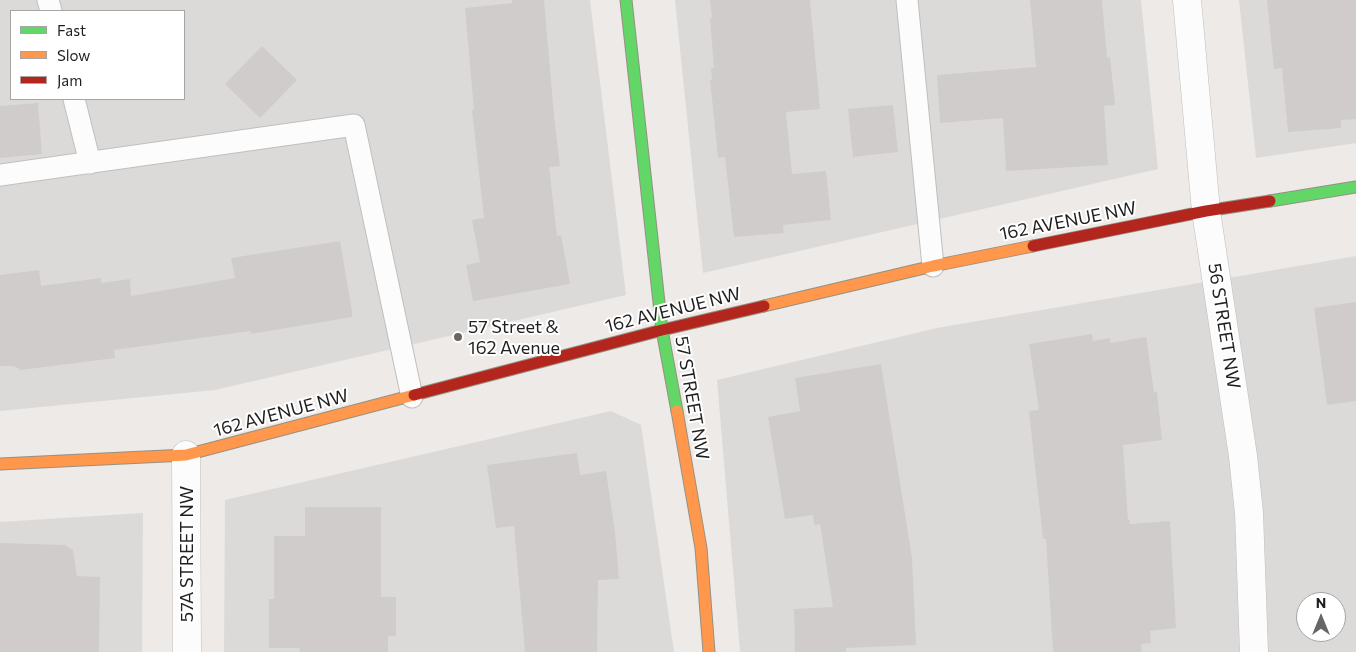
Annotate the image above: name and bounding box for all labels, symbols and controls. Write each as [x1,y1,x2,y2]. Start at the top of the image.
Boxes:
legend [10,10,185,100]
text: Fast [57,21,86,39]
text: Slow [57,46,90,64]
text: Jam [57,71,82,89]
street label: 162 AVENUE NW [998,197,1138,245]
street label: 56 STREET NW [1203,262,1245,390]
street label: 162 AVENUE NW [603,283,743,337]
place label: 57 Street & 162 Avenue [468,316,560,358]
marker: 57 Street & 162 Avenue [452,331,464,343]
street label: 57 STREET NW [670,334,714,462]
street label: 162 AVENUE NW [211,385,351,441]
street label: 57A STREET NW [176,486,198,622]
north arrow [1296,592,1346,642]
text: N [1316,594,1326,611]

